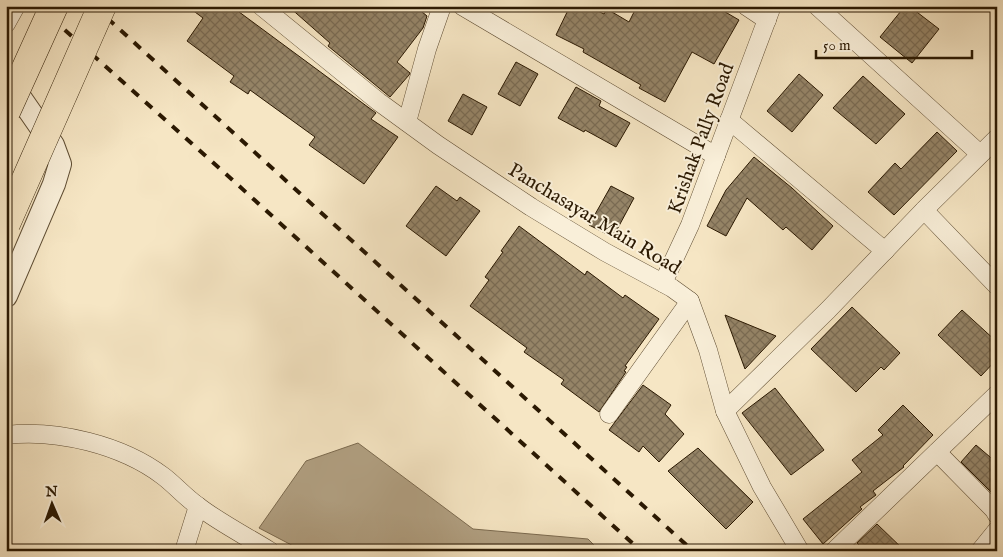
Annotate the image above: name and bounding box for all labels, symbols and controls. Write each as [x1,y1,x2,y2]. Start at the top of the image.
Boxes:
scale bar [816,28,972,60]
text: 50 m [823,36,851,55]
street label: Krishak Pally Road [663,59,740,217]
street label: Panchasayar Main Road [503,158,685,281]
north arrow [28,480,78,530]
text: N [44,483,58,501]

